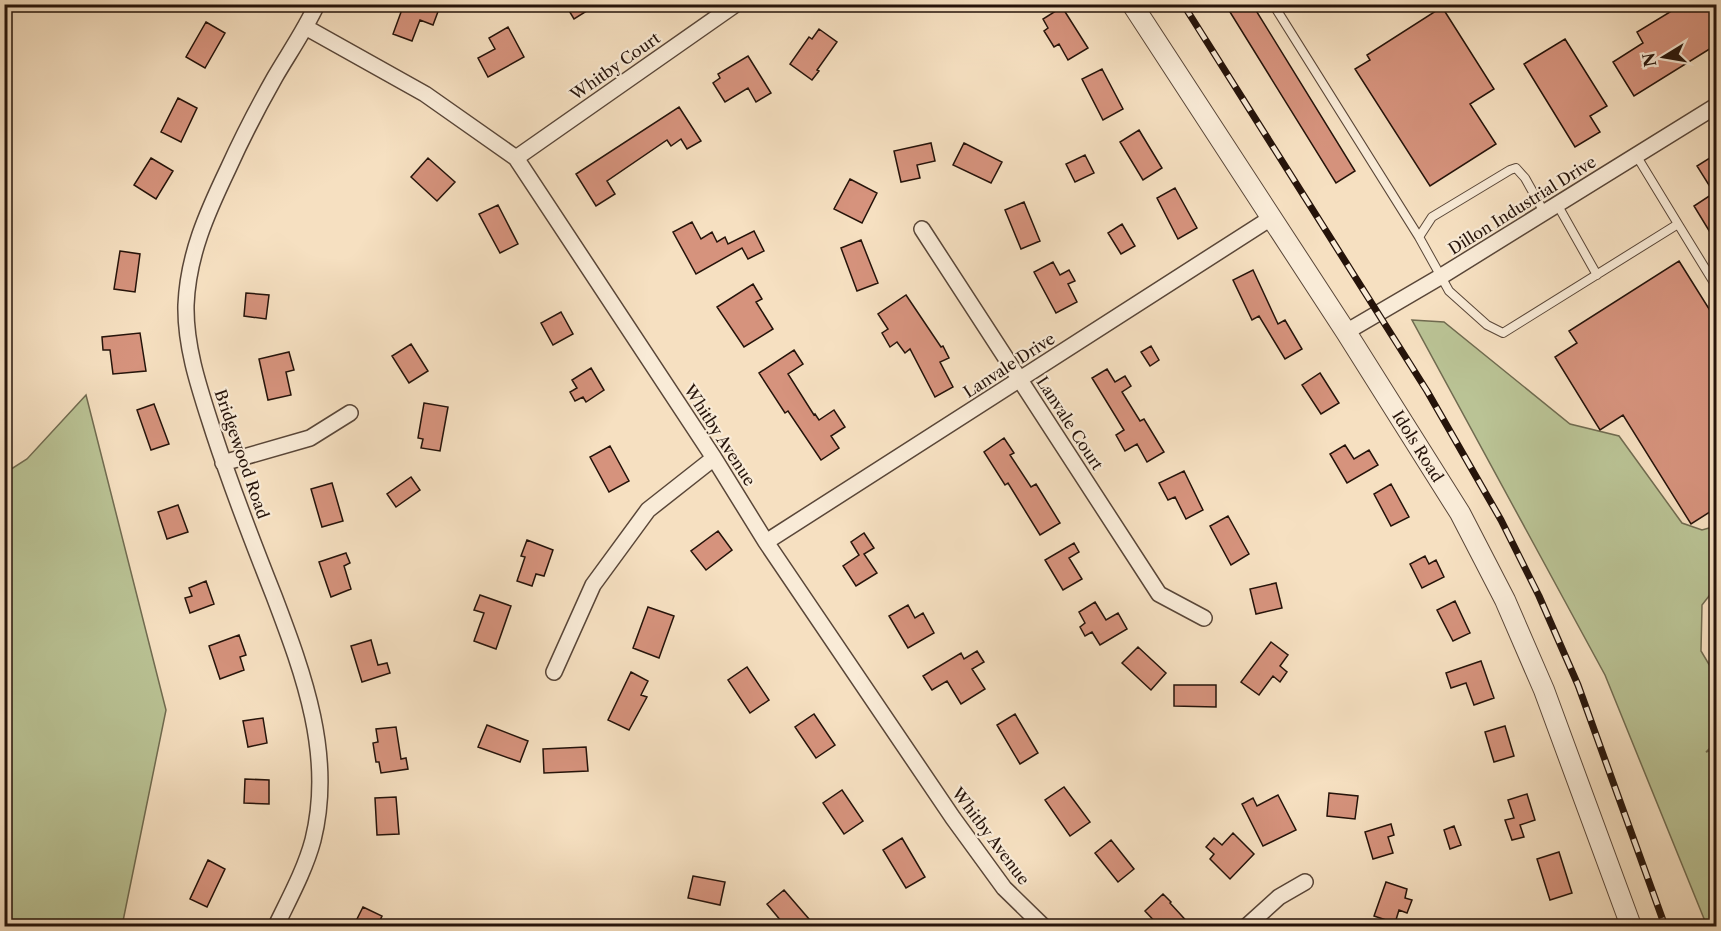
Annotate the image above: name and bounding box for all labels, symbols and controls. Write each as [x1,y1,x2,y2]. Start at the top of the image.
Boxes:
north arrow [1634,27,1694,87]
street label: Whitby Court [566,28,664,105]
text: N [1638,51,1660,69]
street label: Dillon Industrial Drive [1445,151,1600,259]
street label: Lanvale Drive [960,328,1058,402]
street label: Lanvale Court [1032,372,1108,474]
street label: Whitby Avenue [679,380,760,489]
street label: Bridgewood Road [210,387,274,522]
street label: Idols Road [1388,406,1448,486]
street label: Whitby Avenue [947,783,1034,889]

